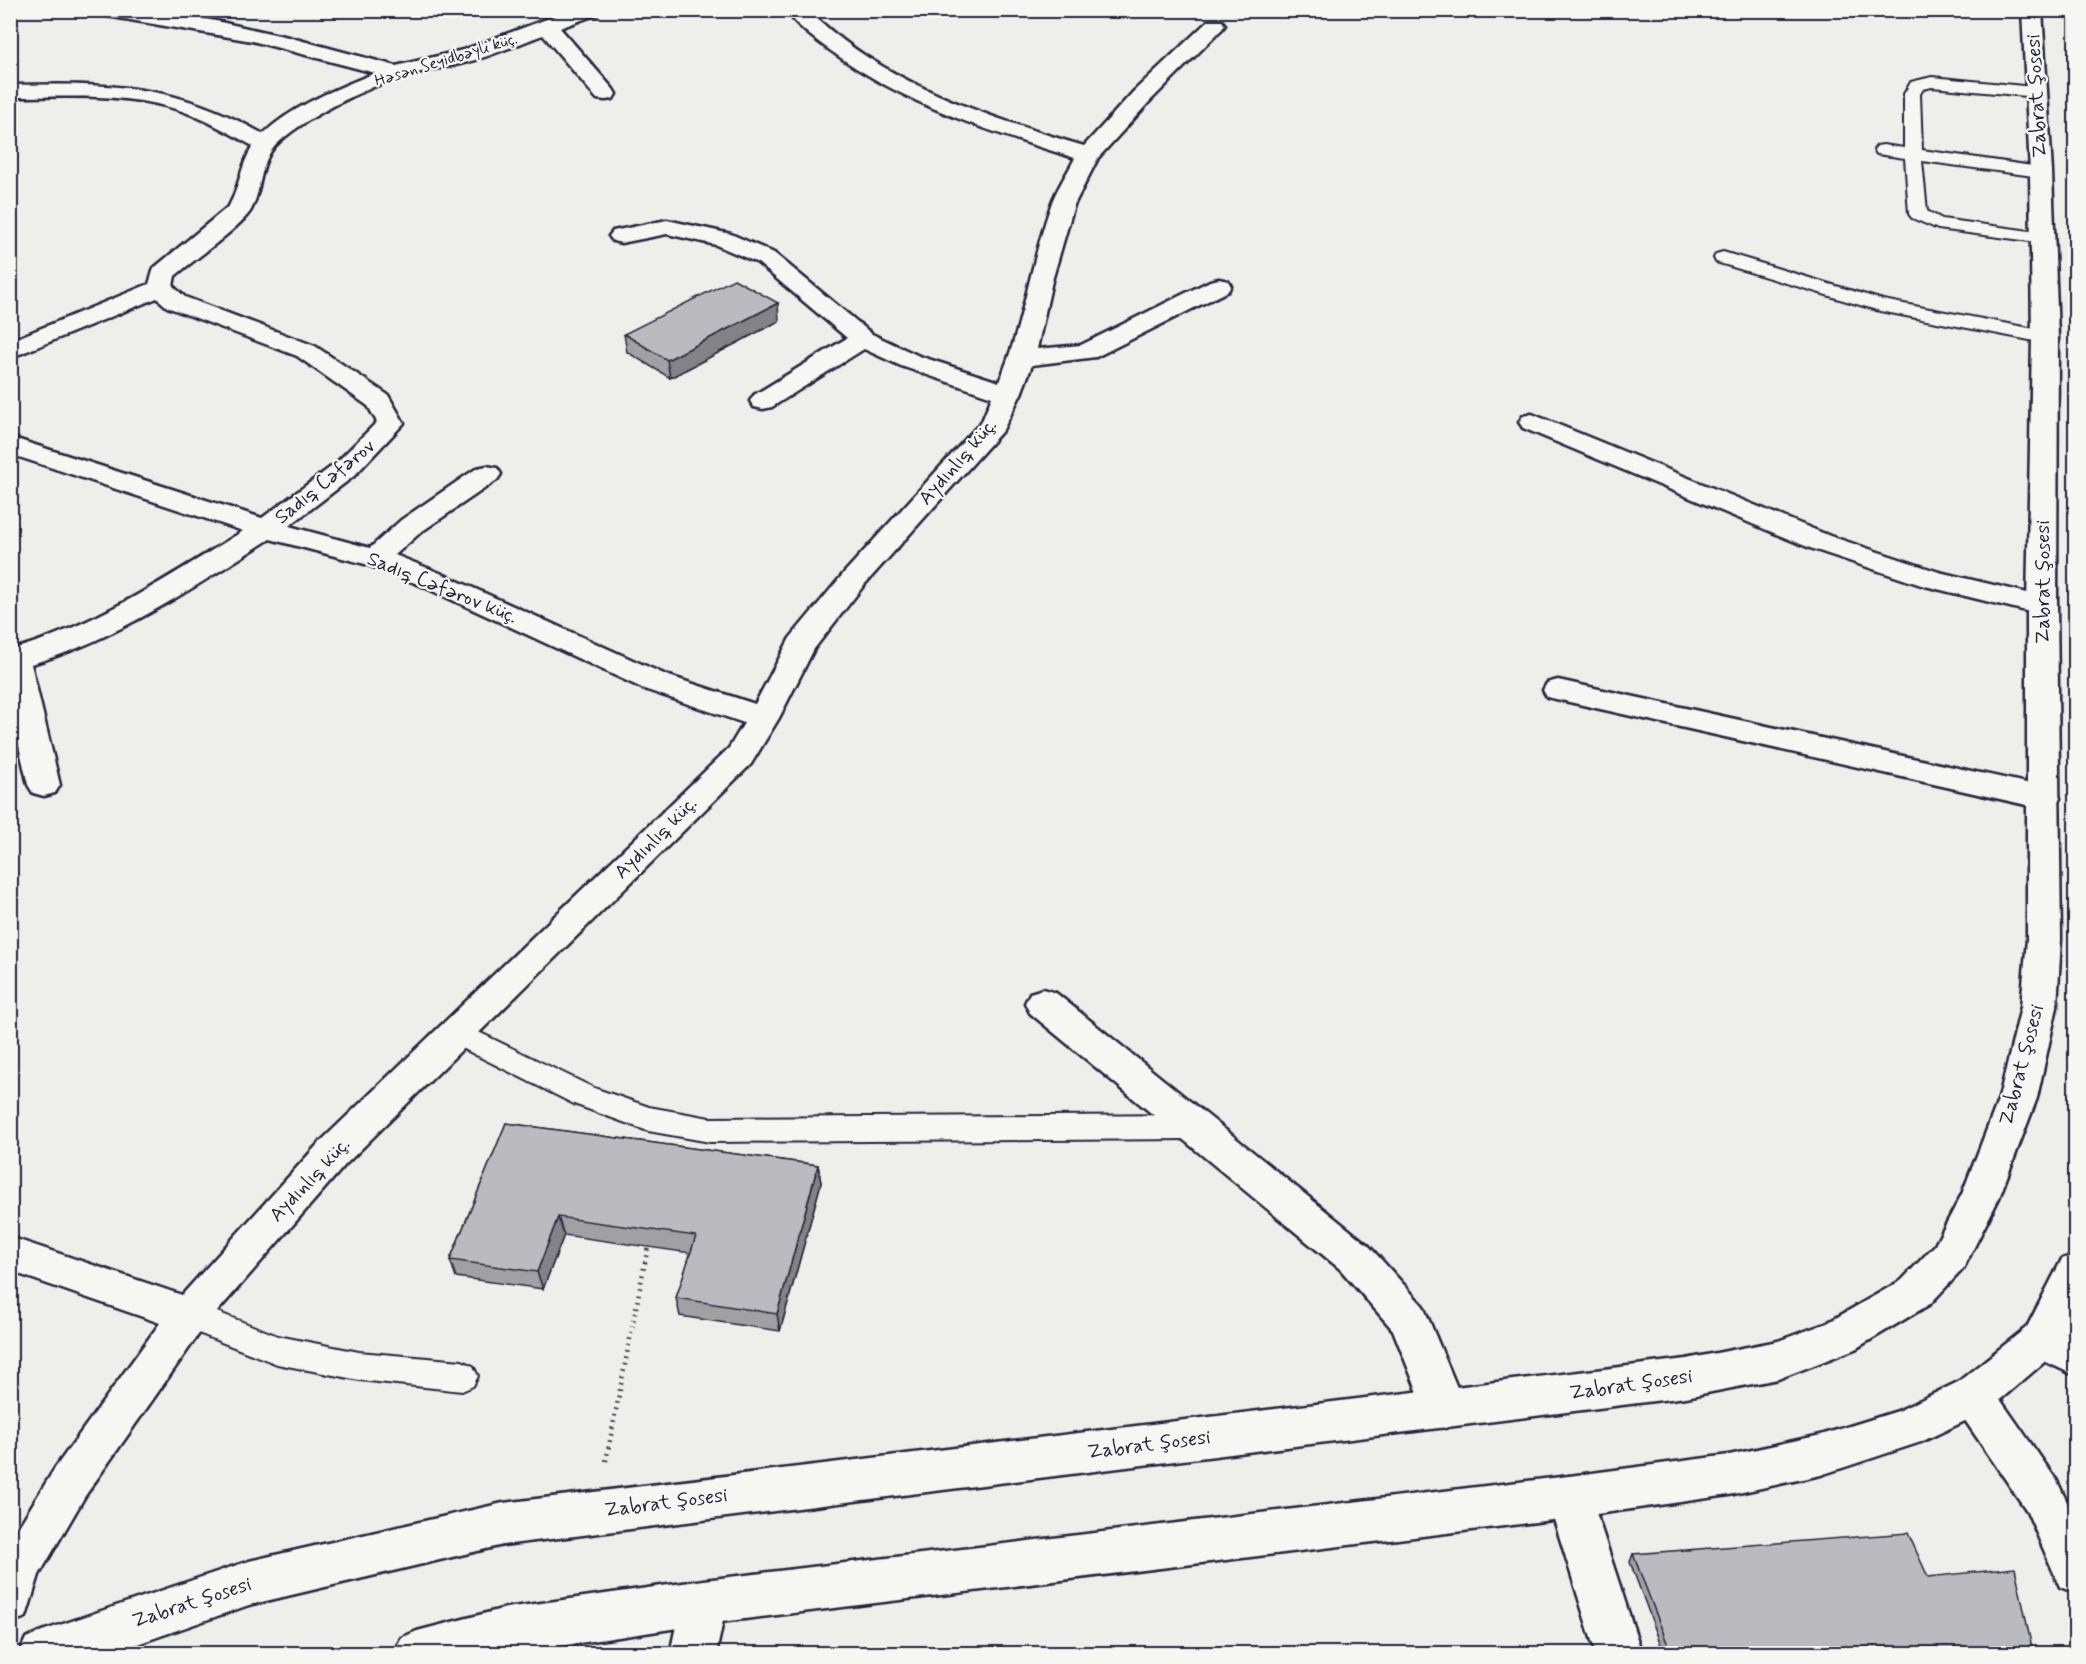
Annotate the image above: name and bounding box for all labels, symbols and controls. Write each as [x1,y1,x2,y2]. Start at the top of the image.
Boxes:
street label: Həsən Seyidbəyli küç. [372,28,520,92]
street label: Zabrat şosesi [2020,34,2054,158]
street label: Aydınlıq küç. [913,413,1003,511]
street label: Sadıq Cəfərov [269,433,381,531]
street label: Zabrat şosesi [2030,520,2057,644]
street label: Sadıq Cəfərov küç. [363,546,521,630]
street label: Aydınlıq küç. [609,791,703,885]
street label: Zabrat şosesi [1993,1002,2051,1128]
street label: Aydınlıq küç. [264,1132,356,1228]
street label: Zabrat şosesi [1568,1363,1694,1407]
street label: Zabrat şosesi [1086,1424,1212,1466]
street label: Zabrat şosesi [603,1482,729,1524]
street label: Zabrat şosesi [129,1571,255,1635]

